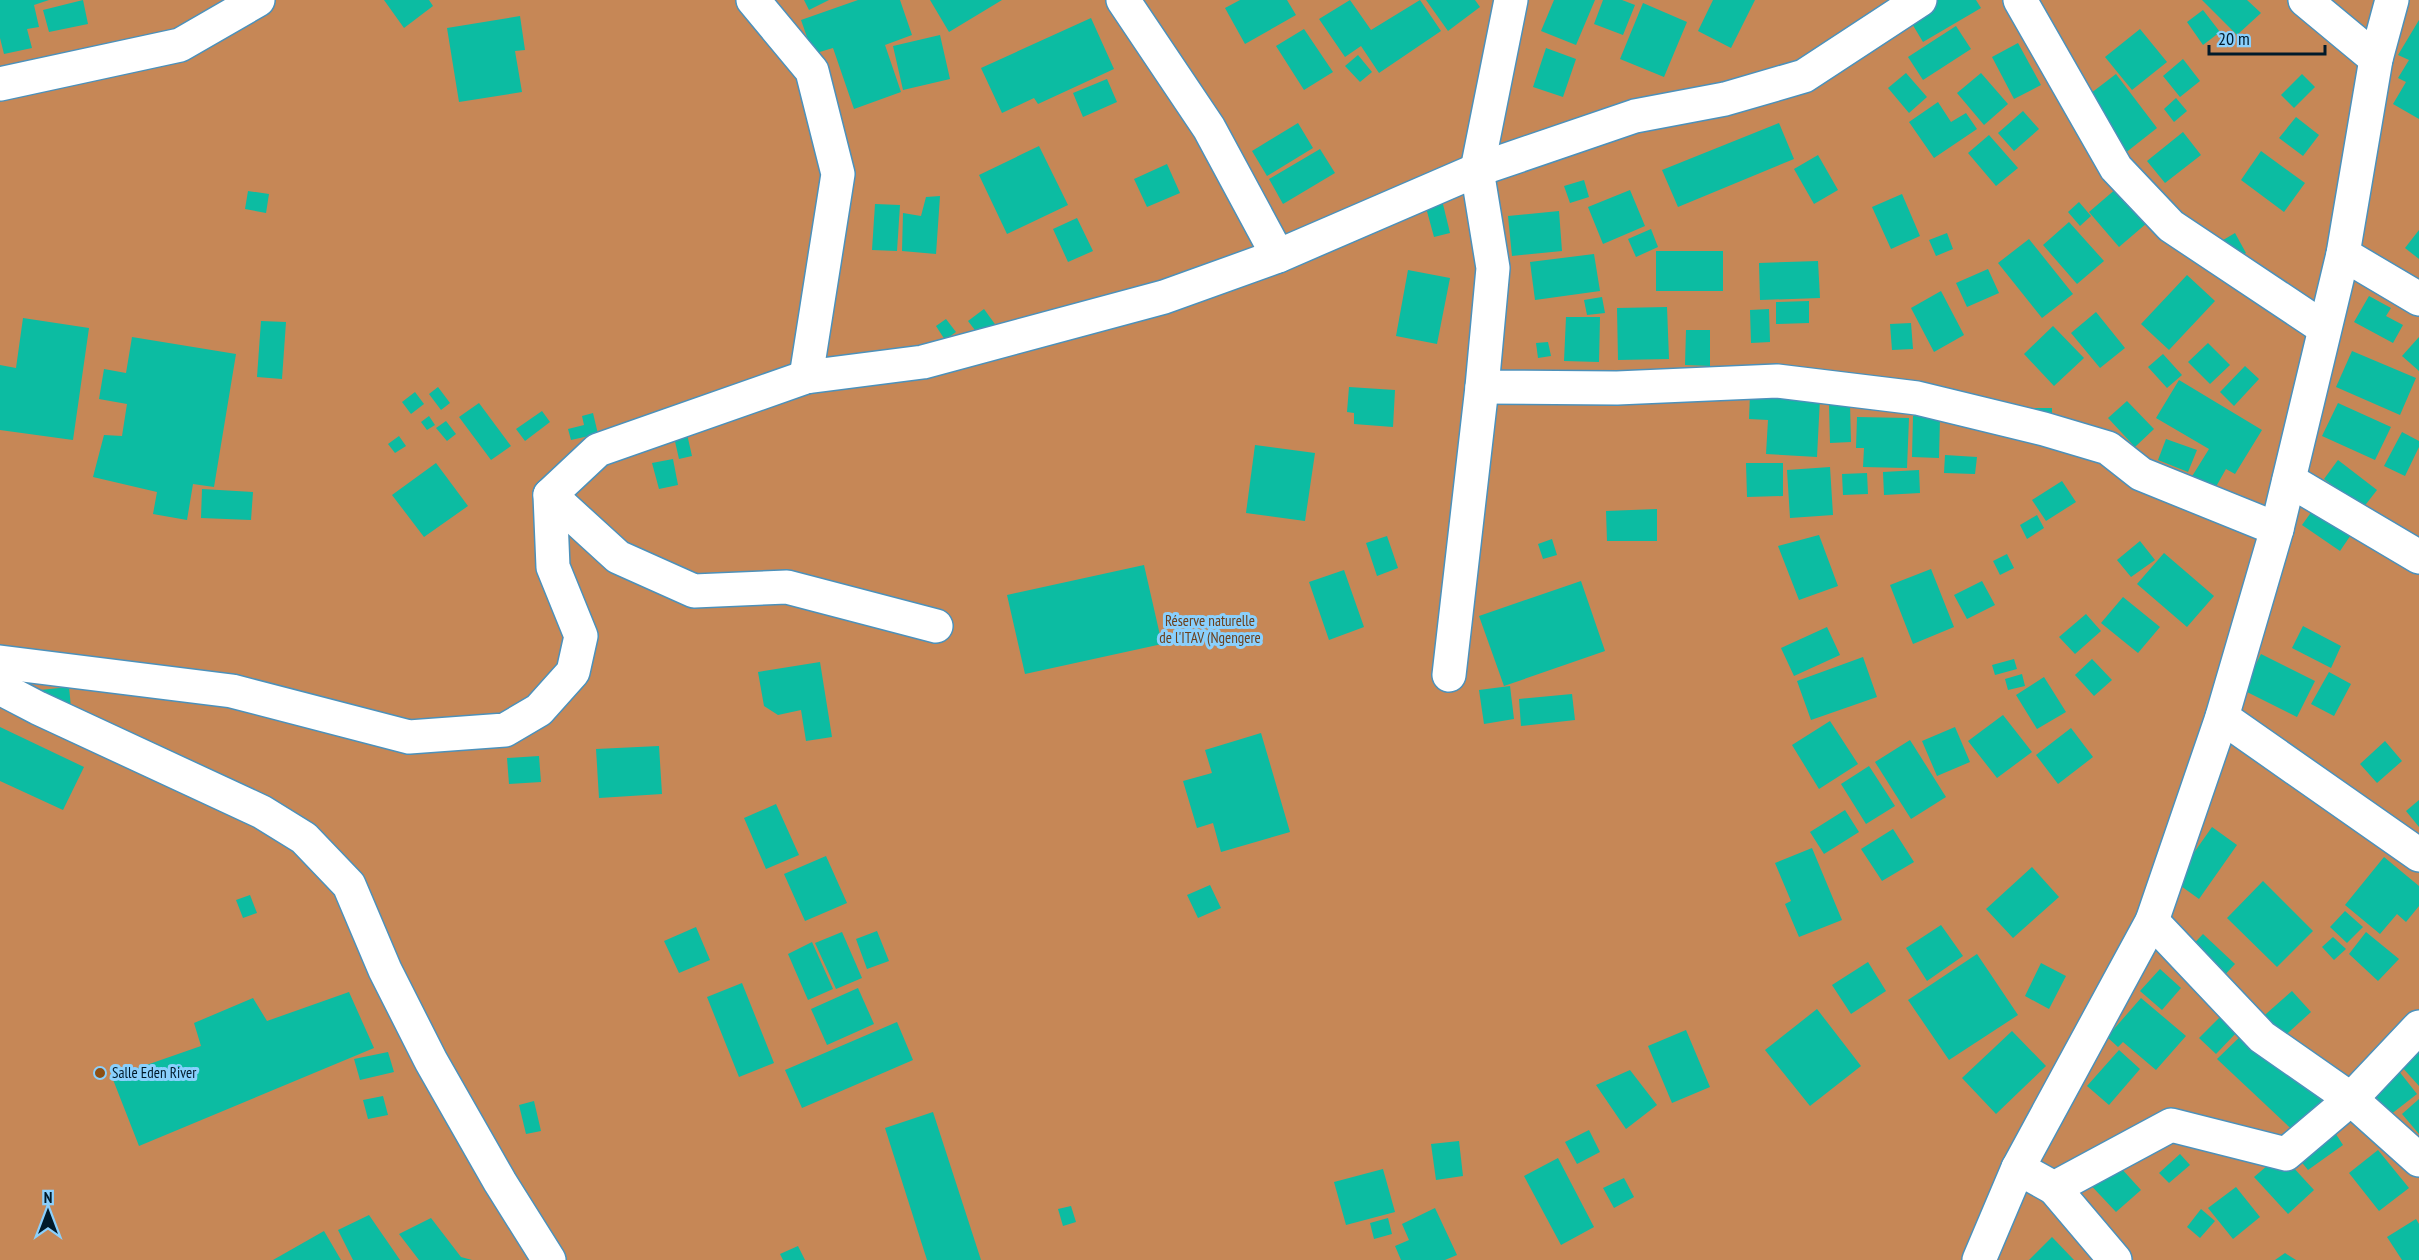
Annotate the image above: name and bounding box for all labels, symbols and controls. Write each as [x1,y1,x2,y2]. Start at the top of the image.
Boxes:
scale bar [2209,18,2324,56]
text: 20 m [2218,27,2250,50]
park label: Réserve naturelle de l'ITAV (Ngengere [1159,611,1261,647]
place label: Salle Eden River [112,1063,197,1082]
marker: Salle Eden River [93,1066,107,1080]
north arrow [18,1182,78,1242]
text: N [44,1187,52,1207]

